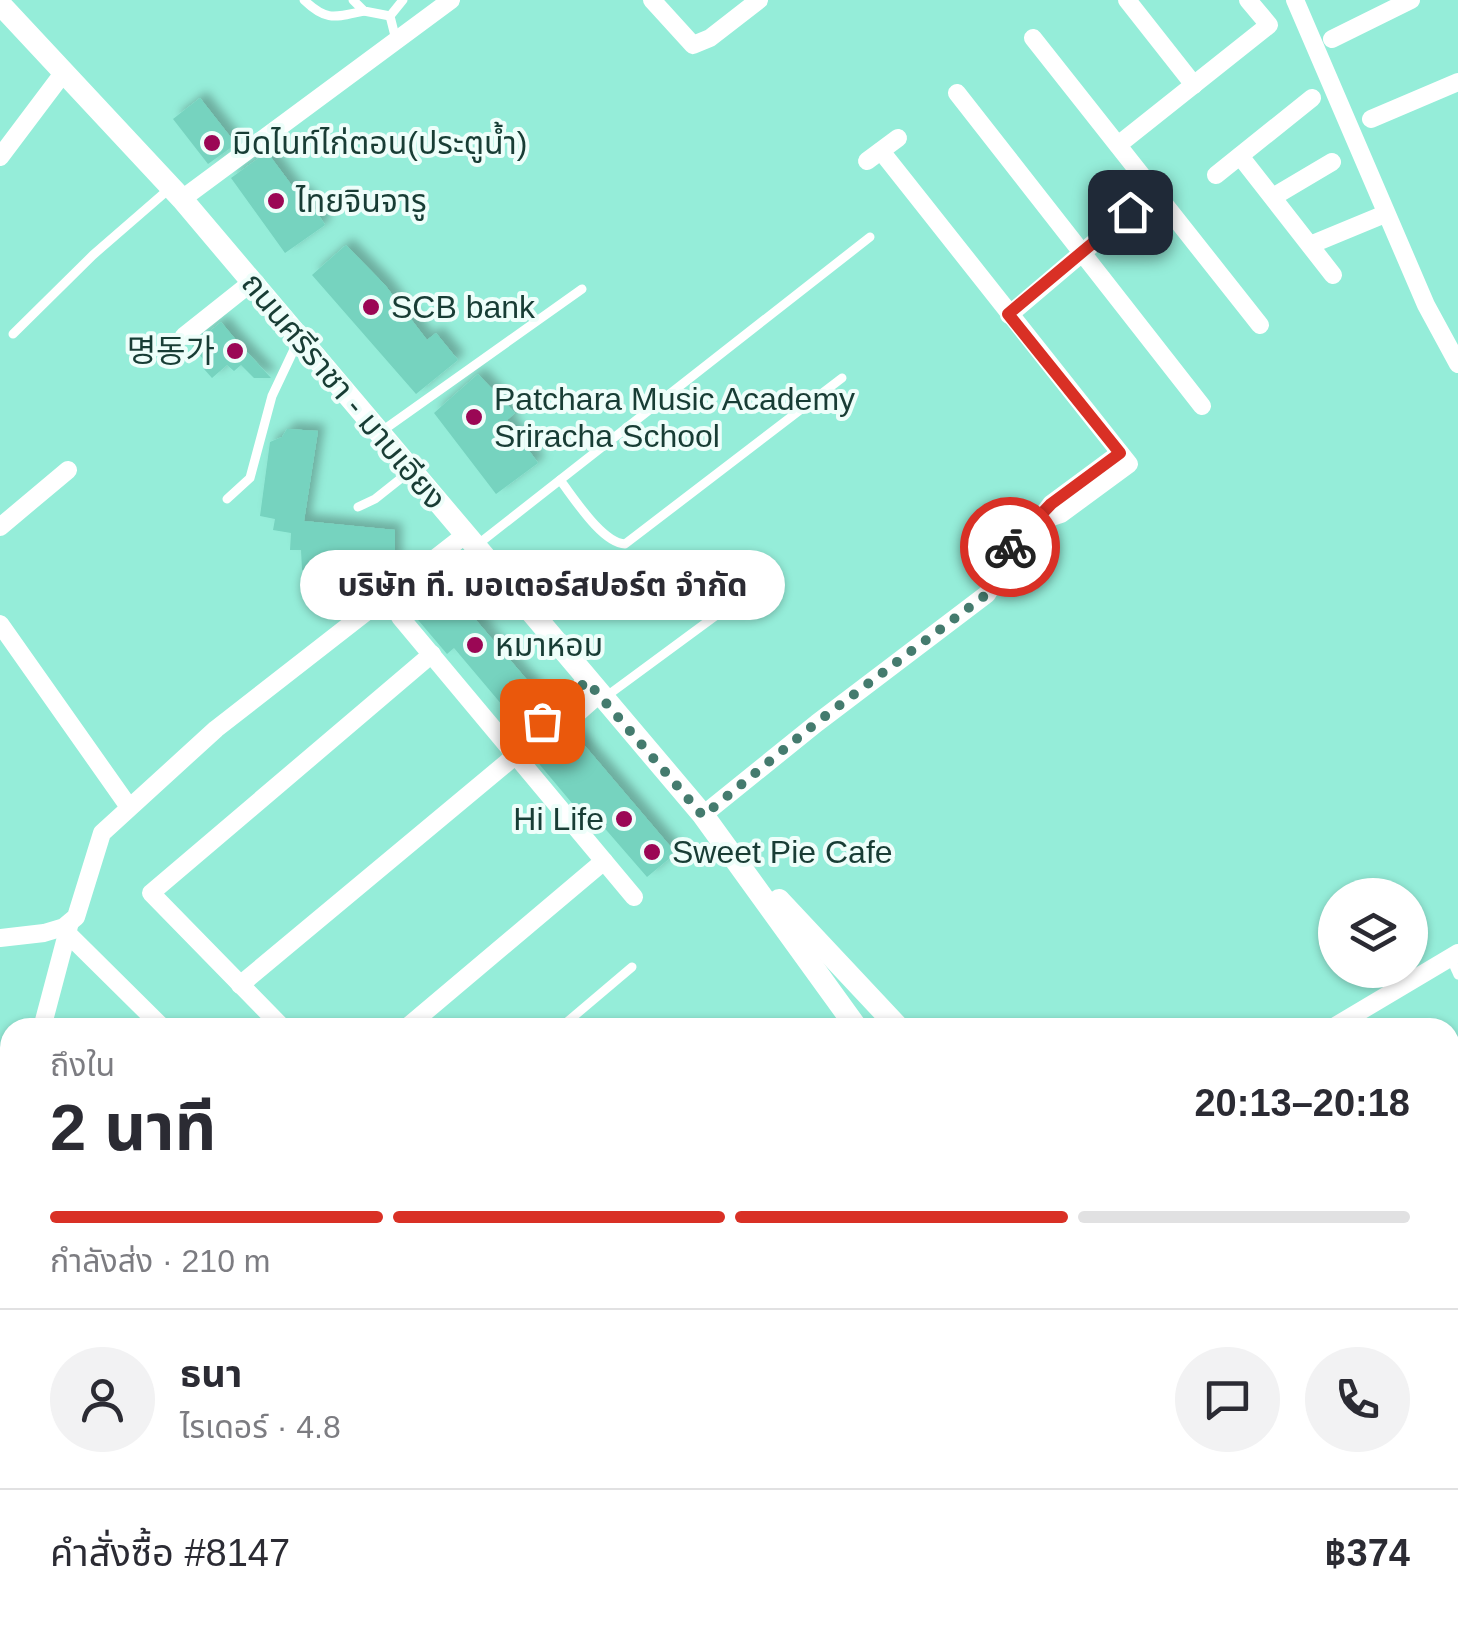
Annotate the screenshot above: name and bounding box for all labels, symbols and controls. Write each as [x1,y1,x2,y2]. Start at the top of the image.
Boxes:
place label: มิดไนท์ไก่ตอน(ประตูน้ำ) [232,121,527,163]
marker: มิดไนท์ไก่ตอน(ประตูน้ำ) [201,132,223,154]
pin [1088,170,1173,255]
place label: ไทยจินจารู [295,183,427,221]
icon: home [1103,185,1158,240]
marker: ไทยจินจารู [265,190,287,212]
street label: ถนนศรีราชา - มาบเอียง [235,265,453,517]
place label: SCB bank [391,289,536,325]
marker: SCB bank [360,296,382,318]
place label: 명동가 [127,333,215,369]
marker: 명동가 [224,340,246,362]
place label: Patchara Music Academy Sriracha School [494,381,855,454]
marker: Patchara Music Academy Sriracha School [463,406,485,428]
courier [960,497,1060,597]
icon: bike [983,520,1038,575]
callout: บริษัท ที. มอเตอร์สปอร์ต จำกัด [300,551,784,621]
text: บริษัท ที. มอเตอร์สปอร์ต จำกัด [337,567,748,603]
place label: หมาหอม [495,627,603,663]
marker: หมาหอม [464,634,486,656]
pin [500,679,585,764]
icon: bag [515,694,570,749]
place label: Hi Life [513,801,604,837]
marker: Hi Life [613,808,635,830]
place label: Sweet Pie Cafe [672,834,893,870]
marker: Sweet Pie Cafe [641,841,663,863]
map controls [1318,878,1428,988]
button: layers [1318,878,1428,988]
text: ถึงใน [50,1047,115,1083]
text: 20:13–20:18 [1194,1082,1410,1124]
text: 2 นาที [50,1091,216,1164]
text: กำลังส่ง · 210 m [50,1243,271,1279]
button: person [50,1347,155,1452]
button: chat [1175,1347,1280,1452]
button: phone [1305,1347,1410,1452]
text: ธนา [180,1353,242,1395]
text: ไรเดอร์ · 4.8 [180,1409,341,1445]
text: คำสั่งซื้อ #8147 [50,1532,290,1574]
text: ฿374 [1325,1532,1410,1574]

